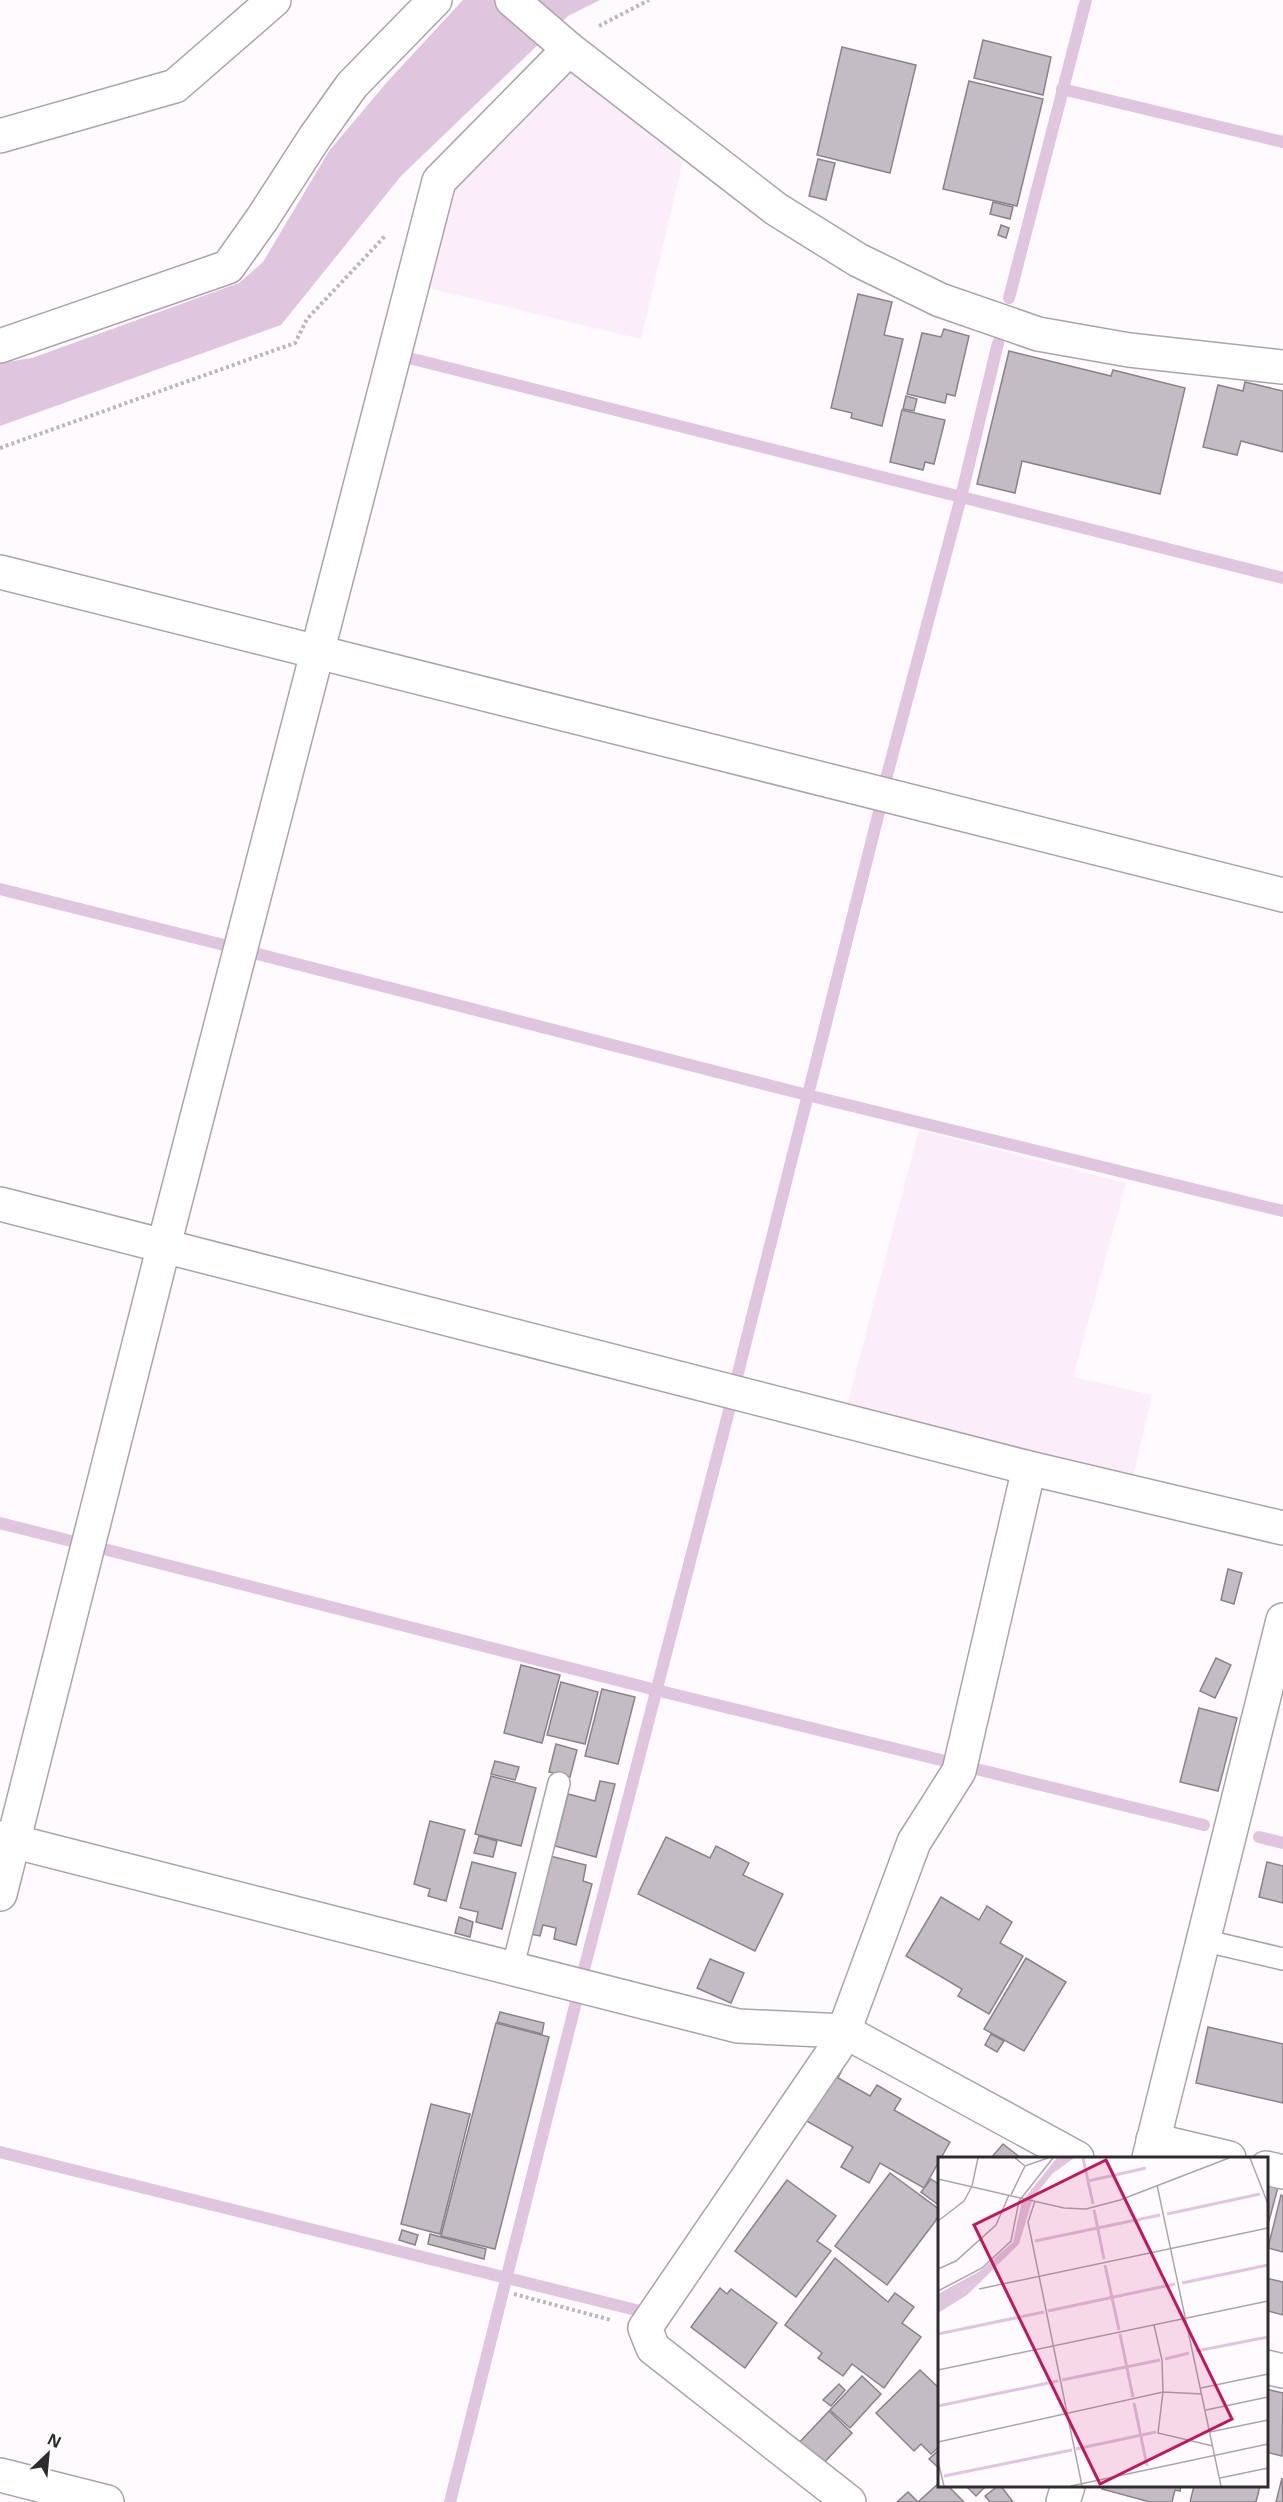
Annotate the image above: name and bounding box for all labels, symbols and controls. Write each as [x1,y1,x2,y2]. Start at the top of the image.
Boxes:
inset map [938,2157,1268,2487]
north arrow [18,2424,78,2484]
text: N [44,2428,65,2453]

